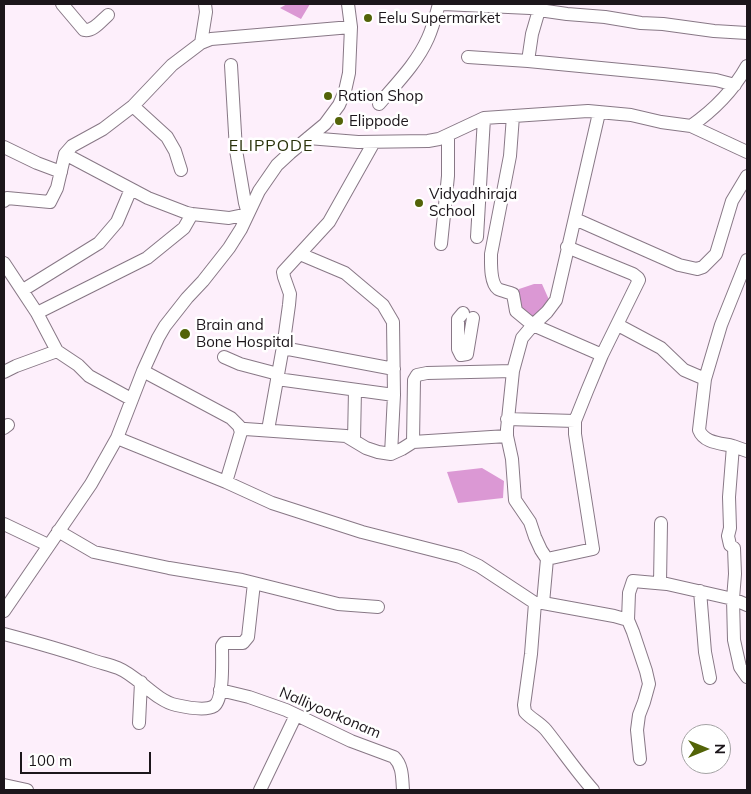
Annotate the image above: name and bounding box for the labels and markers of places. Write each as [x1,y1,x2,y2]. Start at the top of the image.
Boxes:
place label: Eelu Supermarket [378,9,500,27]
marker: Eelu Supermarket [362,12,374,24]
place label: Ration Shop [338,87,423,105]
marker: Ration Shop [322,90,334,102]
place label: Elippode [349,112,409,130]
marker: Elippode [333,115,345,127]
place label: Vidyadhiraja School [429,185,517,220]
marker: Vidyadhiraja School [413,197,425,209]
place label: Brain and Bone Hospital [196,316,294,351]
marker: Brain and Bone Hospital [178,327,192,341]

